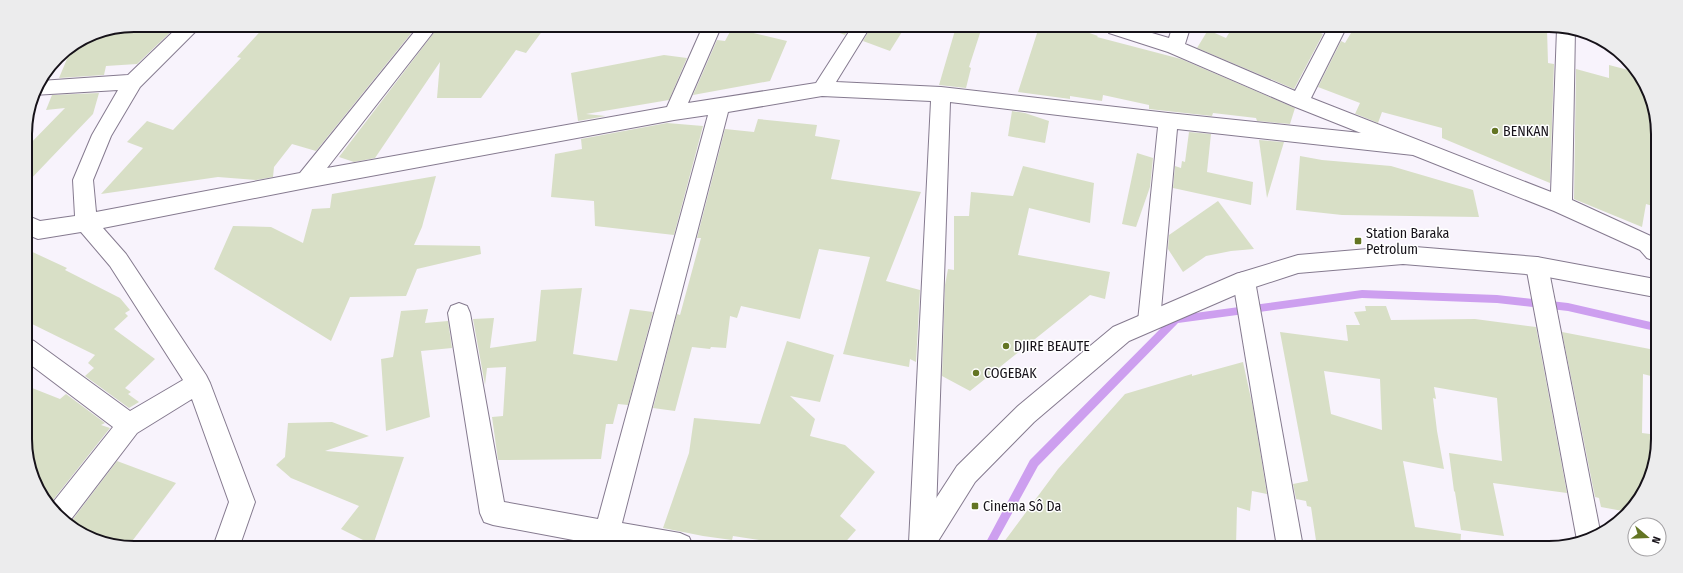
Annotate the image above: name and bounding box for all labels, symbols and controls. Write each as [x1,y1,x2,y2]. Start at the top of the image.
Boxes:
place label: BENKAN [1503,123,1549,140]
marker: BENKAN [1490,126,1500,136]
place label: Station Baraka Petrolum [1366,225,1450,258]
marker: Station Baraka Petrolum [1353,236,1363,246]
place label: DJIRE BEAUTE [1014,338,1090,355]
marker: DJIRE BEAUTE [1001,341,1011,351]
place label: COGEBAK [984,365,1037,382]
marker: COGEBAK [971,368,981,378]
place label: Cinema Sô Da [983,498,1061,515]
marker: Cinema Sô Da [970,501,980,511]
north arrow [1627,517,1667,557]
text: N [1649,535,1663,545]

